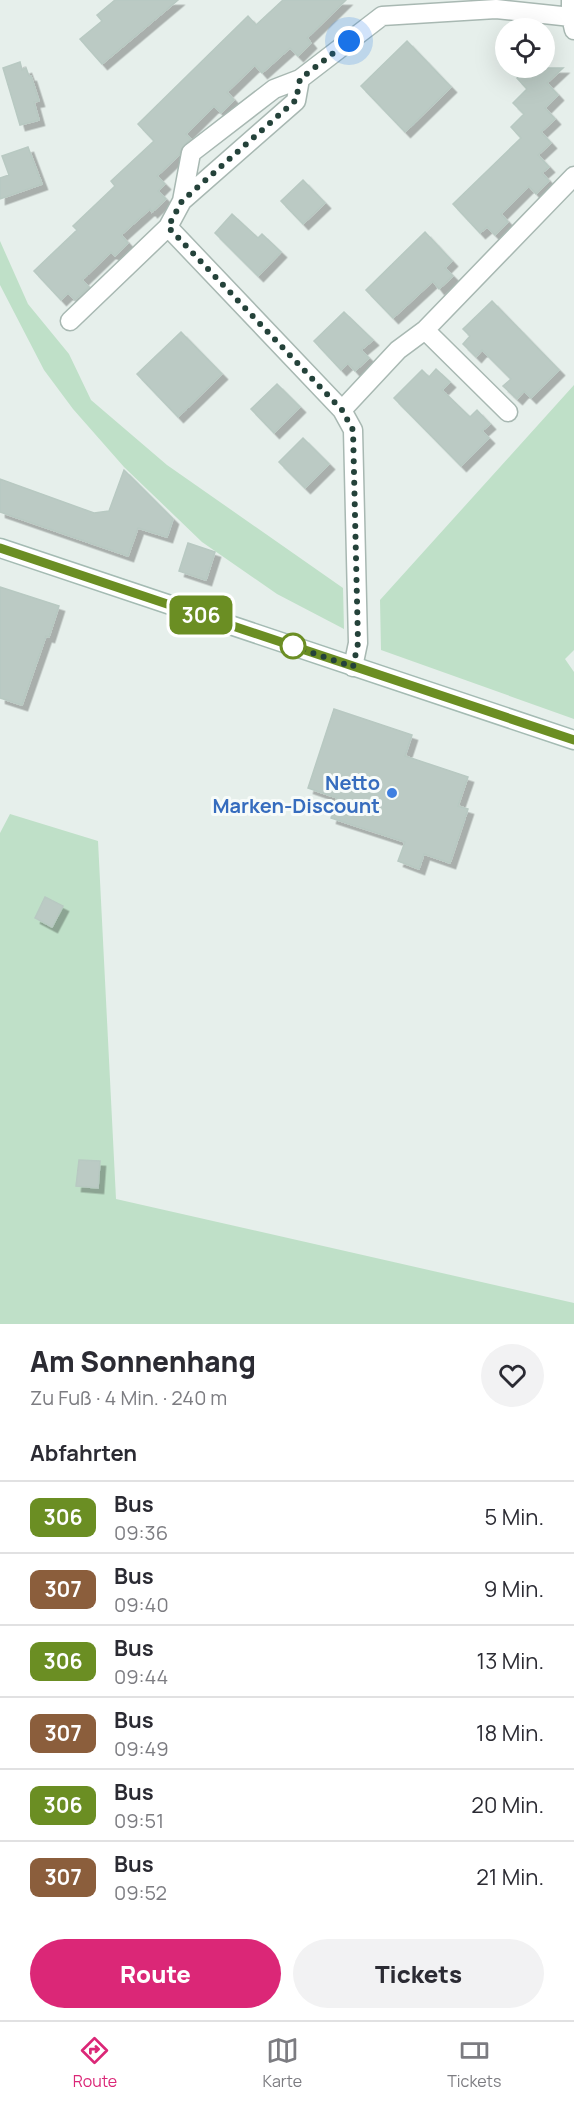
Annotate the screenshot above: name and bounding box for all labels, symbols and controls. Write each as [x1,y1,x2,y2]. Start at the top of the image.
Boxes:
map controls [495,18,555,78]
button: locate [495,18,555,78]
your location [334,26,364,56]
line badge: 306 [166,596,236,634]
text: 306 [181,601,221,629]
unlabelled marker [280,633,306,659]
place label: Netto Marken-Discount [212,769,380,819]
marker: Netto Marken-Discount [385,786,399,800]
text: Am Sonnenhang [30,1342,256,1380]
button: heart [481,1344,544,1407]
text: Zu Fuß · 4 Min. · 240 m [30,1384,227,1411]
text: Abfahrten [30,1438,137,1468]
text: Bus [114,1489,154,1519]
text: 5 Min. [485,1502,544,1532]
text: 306 [43,1503,83,1531]
text: 09:36 [114,1519,168,1546]
text: Bus [114,1561,154,1591]
text: 9 Min. [484,1574,544,1604]
text: 307 [44,1575,82,1603]
text: 09:40 [114,1591,169,1618]
text: Bus [114,1633,154,1663]
text: 13 Min. [477,1646,544,1676]
text: 306 [43,1647,83,1675]
text: 09:44 [114,1663,168,1690]
text: Bus [114,1705,154,1735]
text: 18 Min. [476,1718,544,1748]
text: 307 [44,1719,82,1747]
text: 09:49 [114,1735,169,1762]
text: Bus [114,1777,154,1807]
text: 20 Min. [471,1790,544,1820]
text: 306 [43,1791,83,1819]
text: 09:51 [114,1807,164,1834]
text: Bus [114,1849,154,1879]
text: 21 Min. [476,1862,544,1892]
text: 307 [44,1863,82,1891]
text: 09:52 [114,1879,167,1906]
button: Route [30,1939,281,2008]
button: Tickets [293,1939,544,2008]
tab: Route [73,2034,117,2092]
tab: Karte [262,2034,302,2092]
tab: Tickets [447,2034,501,2092]

